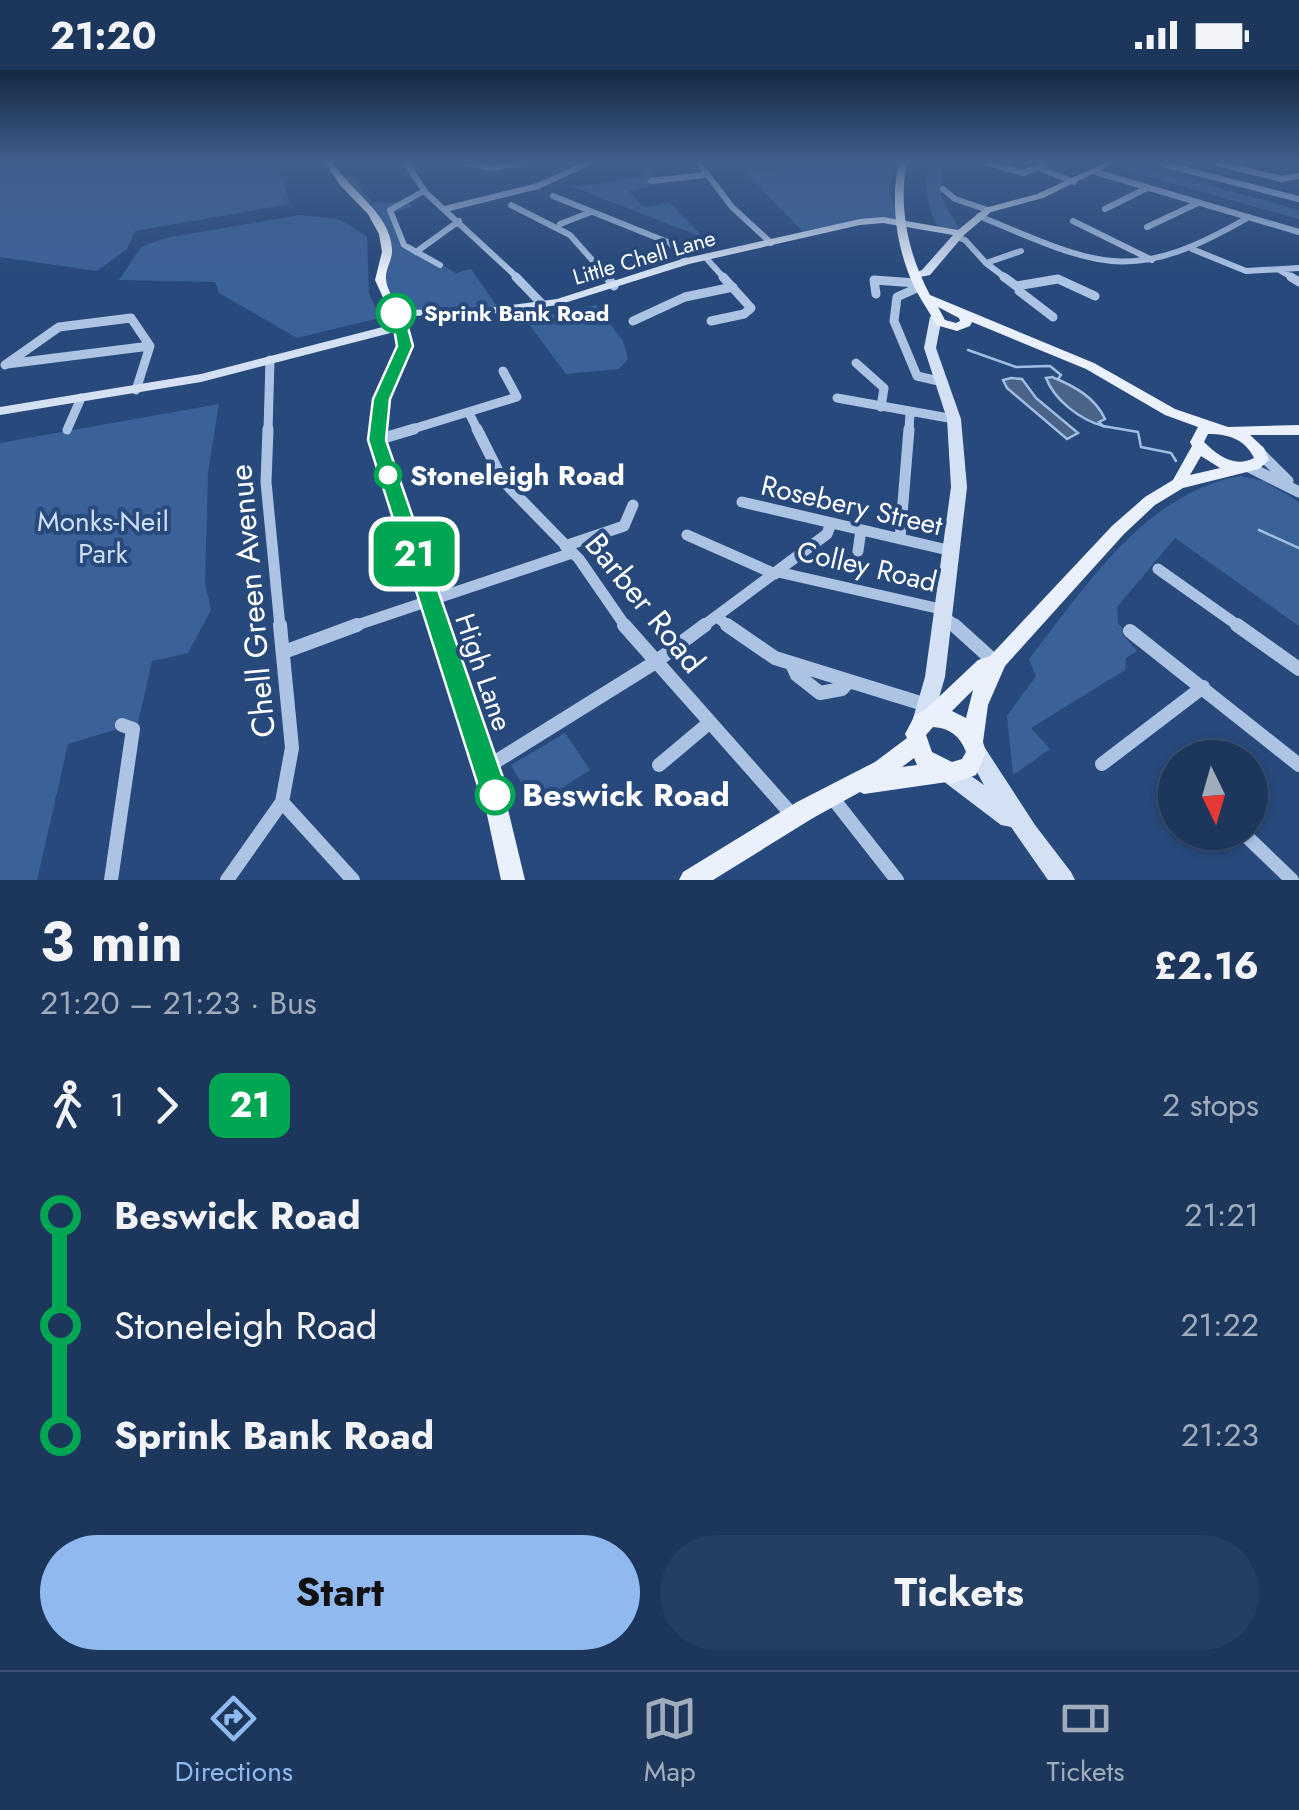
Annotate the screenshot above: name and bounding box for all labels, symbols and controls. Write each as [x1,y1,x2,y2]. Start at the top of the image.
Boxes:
text: 21:20 [50,8,157,63]
street label: Little Chell Lane [569,221,719,293]
marker: Sprink Bank Road [377,294,415,332]
place label: Sprink Bank Road [424,297,609,329]
place label: Stoneleigh Road [410,455,625,496]
marker: Stoneleigh Road [375,462,401,488]
street label: Chell Green Avenue [217,463,287,739]
street label: Rosebery Street [757,465,947,546]
park label: Monks-Neil Park [37,501,169,574]
line badge: 21 [369,522,459,586]
street label: Barber Road [574,523,716,683]
text: 21 [394,529,434,579]
street label: Colley Road [793,530,941,602]
street label: High Lane [444,608,523,736]
north arrow [1158,740,1268,850]
map controls [1158,740,1268,850]
place label: Beswick Road [522,772,730,818]
marker: Beswick Road [476,776,514,814]
text: 3 min [40,902,183,982]
text: £2.16 [1154,938,1259,993]
text: 21:20 – 21:23 · Bus [40,980,317,1026]
icon: walk [40,1078,95,1133]
icon: forward [139,1078,194,1133]
text: 21 [229,1080,270,1130]
text: 1 [110,1082,124,1128]
text: 2 stops [1162,1082,1259,1128]
text: Beswick Road [114,1188,361,1243]
text: 21:21 [1184,1192,1259,1238]
text: Stoneleigh Road [114,1298,377,1353]
text: 21:22 [1180,1302,1259,1348]
text: Sprink Bank Road [114,1408,434,1463]
text: 21:23 [1181,1412,1259,1458]
button: Start [40,1535,640,1650]
button: Tickets [660,1535,1259,1650]
tab: Directions [175,1691,293,1792]
tab: Map [642,1691,697,1792]
tab: Tickets [1046,1691,1124,1792]

